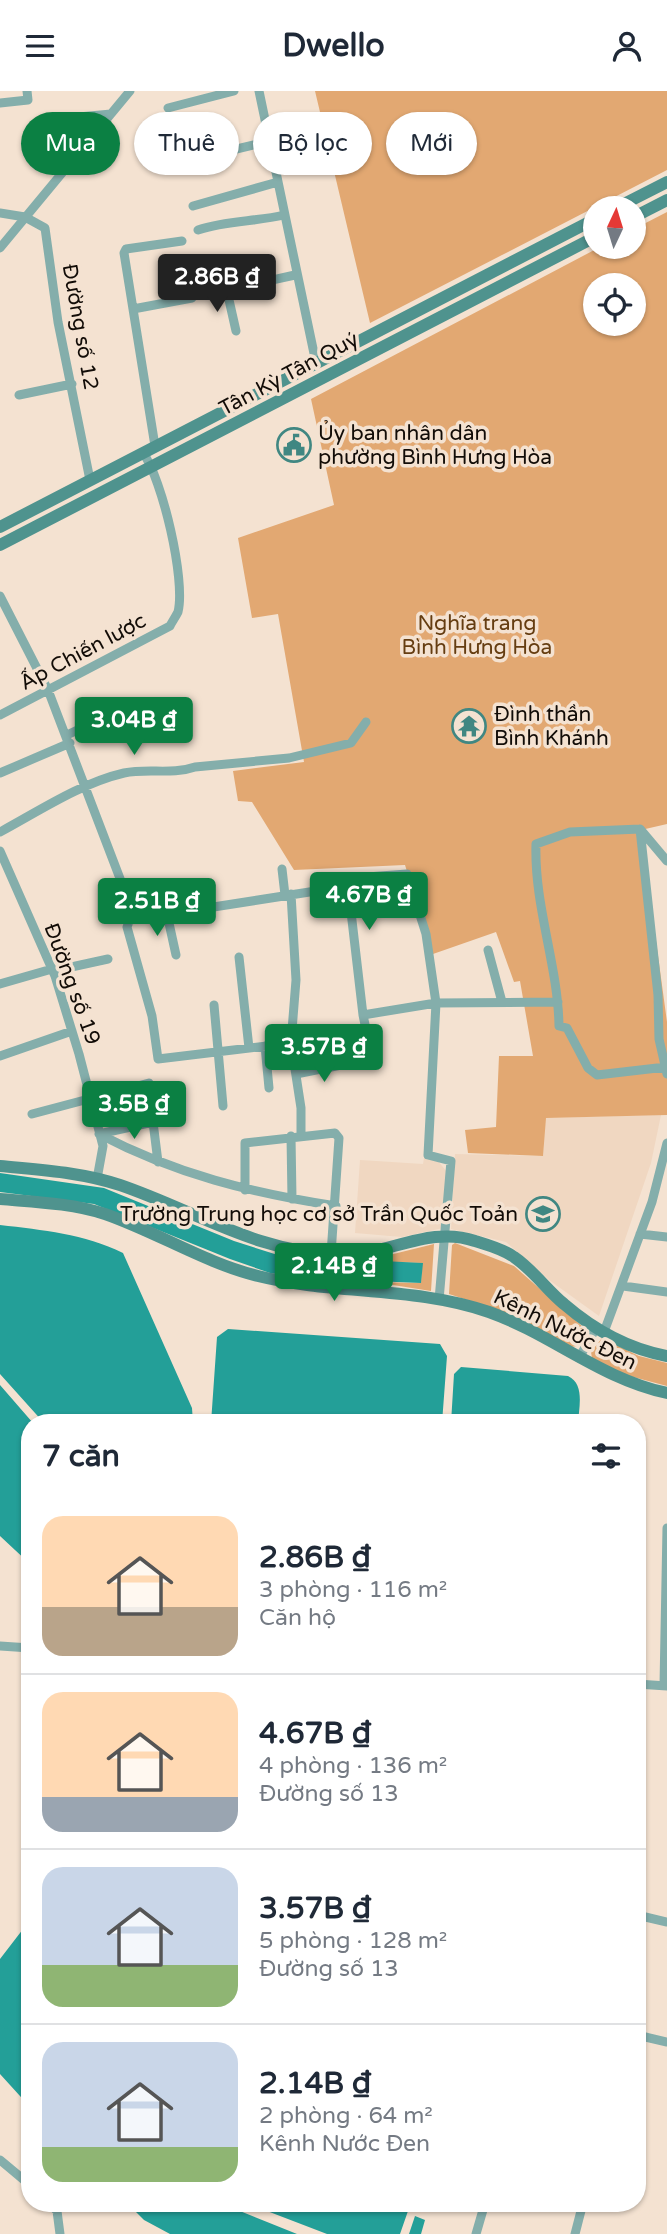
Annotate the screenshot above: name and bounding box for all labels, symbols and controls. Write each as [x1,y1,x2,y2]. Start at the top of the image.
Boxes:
icon: menu [21,27,59,65]
text: Dwello [282,27,385,65]
icon: person [608,27,646,65]
chip: Mua [21,112,120,175]
chip: Thuê [134,112,239,175]
chip: Bộ lọc [253,112,372,175]
chip: Mới [386,112,477,175]
north arrow [583,196,646,259]
map controls [583,196,646,336]
pin: 2.86B ₫ [152,255,282,314]
street label: Đường số 12 [57,262,103,392]
text: 2.86B ₫ [174,263,260,291]
button: locate [583,273,646,336]
street label: Tân Kỳ Tân Quý [215,327,363,421]
place label: Ủy ban nhân dân phường Bình Hưng Hòa [318,420,552,470]
public building icon: Ủy ban nhân dân phường Bình Hưng Hòa [275,426,313,464]
street label: Ấp Chiến lược [15,607,150,696]
park label: Nghĩa trang Bình Hưng Hòa [402,611,552,660]
pin: 3.04B ₫ [69,697,199,757]
place label: Đình thần Bình Khánh [494,702,609,751]
text: 3.04B ₫ [91,706,177,734]
temple icon: Đình thần Bình Khánh [450,707,488,745]
pin: 4.67B ₫ [304,873,434,932]
pin: 2.51B ₫ [92,879,222,938]
text: 4.67B ₫ [326,881,412,909]
text: 2.51B ₫ [114,887,200,915]
street label: Đường số 19 [38,920,106,1048]
pin: 3.57B ₫ [259,1025,389,1084]
text: 3.57B ₫ [281,1033,367,1061]
pin: 3.5B ₫ [77,1081,191,1141]
text: 3.5B ₫ [98,1090,170,1118]
school or university icon: Trường Trung học cơ sở Trần Quốc Toản [524,1195,562,1233]
place label: Trường Trung học cơ sở Trần Quốc Toản [120,1202,518,1227]
pin: 2.14B ₫ [269,1243,399,1303]
text: 2.14B ₫ [291,1252,377,1280]
street label: Kênh Nước Đen [489,1285,641,1375]
icon: filters [587,1437,625,1475]
text: 7 căn [42,1438,120,1475]
text: 2.86B ₫ [259,1539,371,1576]
icon: home [98,1544,182,1628]
text: 3 phòng · 116 m² [259,1576,447,1604]
text: Căn hộ [259,1604,336,1632]
text: 4.67B ₫ [259,1715,372,1752]
icon: home [98,1720,182,1804]
text: 4 phòng · 136 m² [259,1752,447,1780]
text: Đường số 13 [259,1780,399,1808]
text: 3.57B ₫ [259,1890,372,1927]
icon: home [98,1895,182,1979]
text: 5 phòng · 128 m² [259,1927,447,1955]
text: Đường số 13 [259,1955,399,1983]
text: 2.14B ₫ [259,2065,372,2102]
icon: home [98,2070,182,2154]
text: 2 phòng · 64 m² [259,2102,433,2130]
text: Kênh Nước Đen [259,2130,430,2158]

